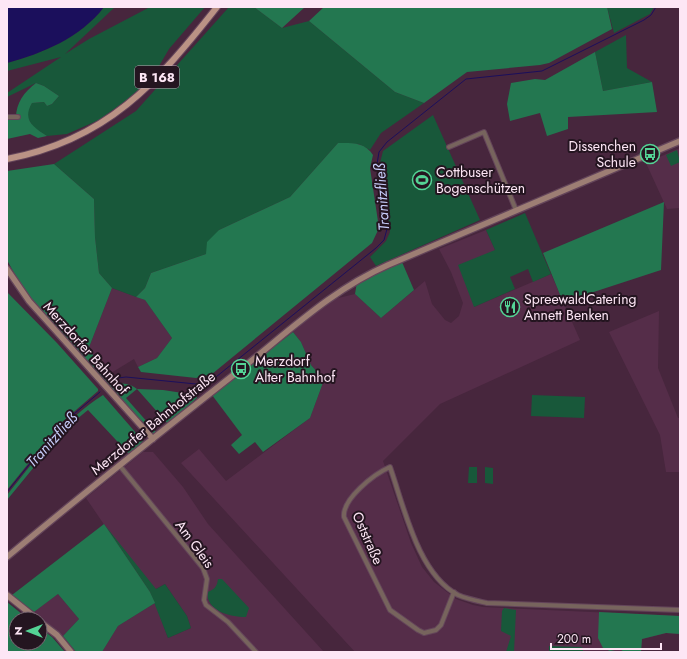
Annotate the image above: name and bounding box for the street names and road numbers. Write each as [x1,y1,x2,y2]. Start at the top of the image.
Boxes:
road number: B 168 [135,66,179,88]
street label: Merzdorfer Bahnhof [39,297,134,400]
street label: Merzdorfer Bahnhofstraße [87,367,219,479]
street label: Oststraße [348,508,388,568]
street label: Am Gleis [171,516,219,572]

